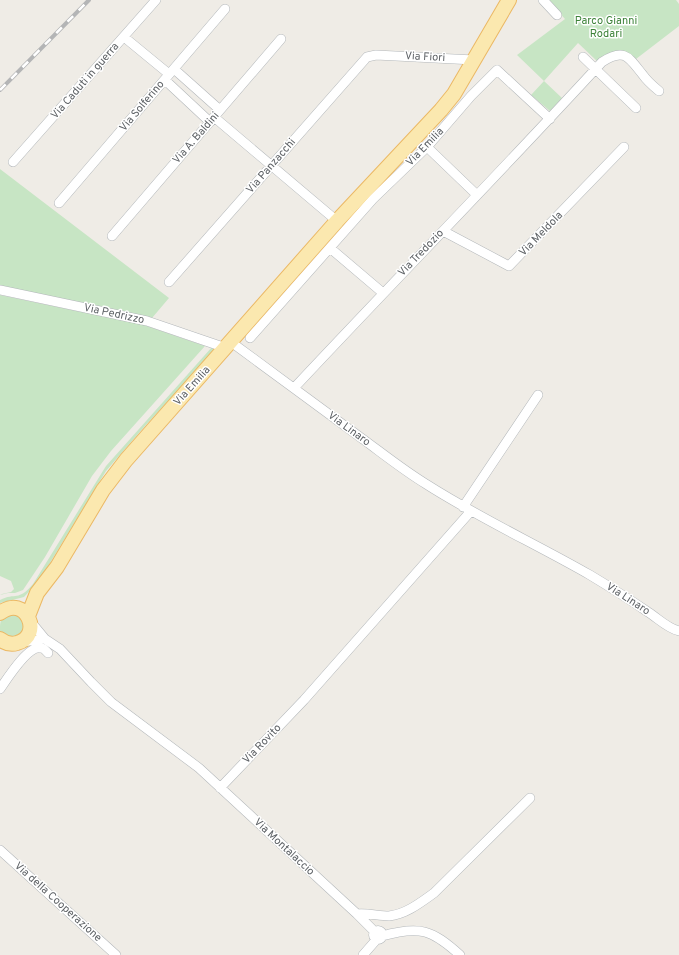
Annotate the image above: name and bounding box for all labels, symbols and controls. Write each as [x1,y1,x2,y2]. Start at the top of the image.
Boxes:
park label: Parco Gianni Rodari [575,14,637,41]
street label: Via Caduti in guerra [48,40,122,122]
street label: Via Fiori [404,49,446,65]
street label: Via Solferino [116,77,168,135]
street label: Via A. Baldini [170,109,222,167]
street label: Via Emilia [403,125,447,169]
street label: Via Panzacchi [243,135,299,197]
street label: Via Meldola [516,208,566,259]
street label: Via Tredozio [395,226,447,280]
street label: Via Pedrizzo [82,301,146,327]
street label: Via Emilia [171,363,214,409]
street label: Via Linaro [325,409,373,449]
street label: Via Linaro [603,580,653,618]
street label: Via Rovito [240,721,284,767]
street label: Via Montalaccio [251,815,317,879]
street label: Via della Cooperazione [11,859,105,945]

